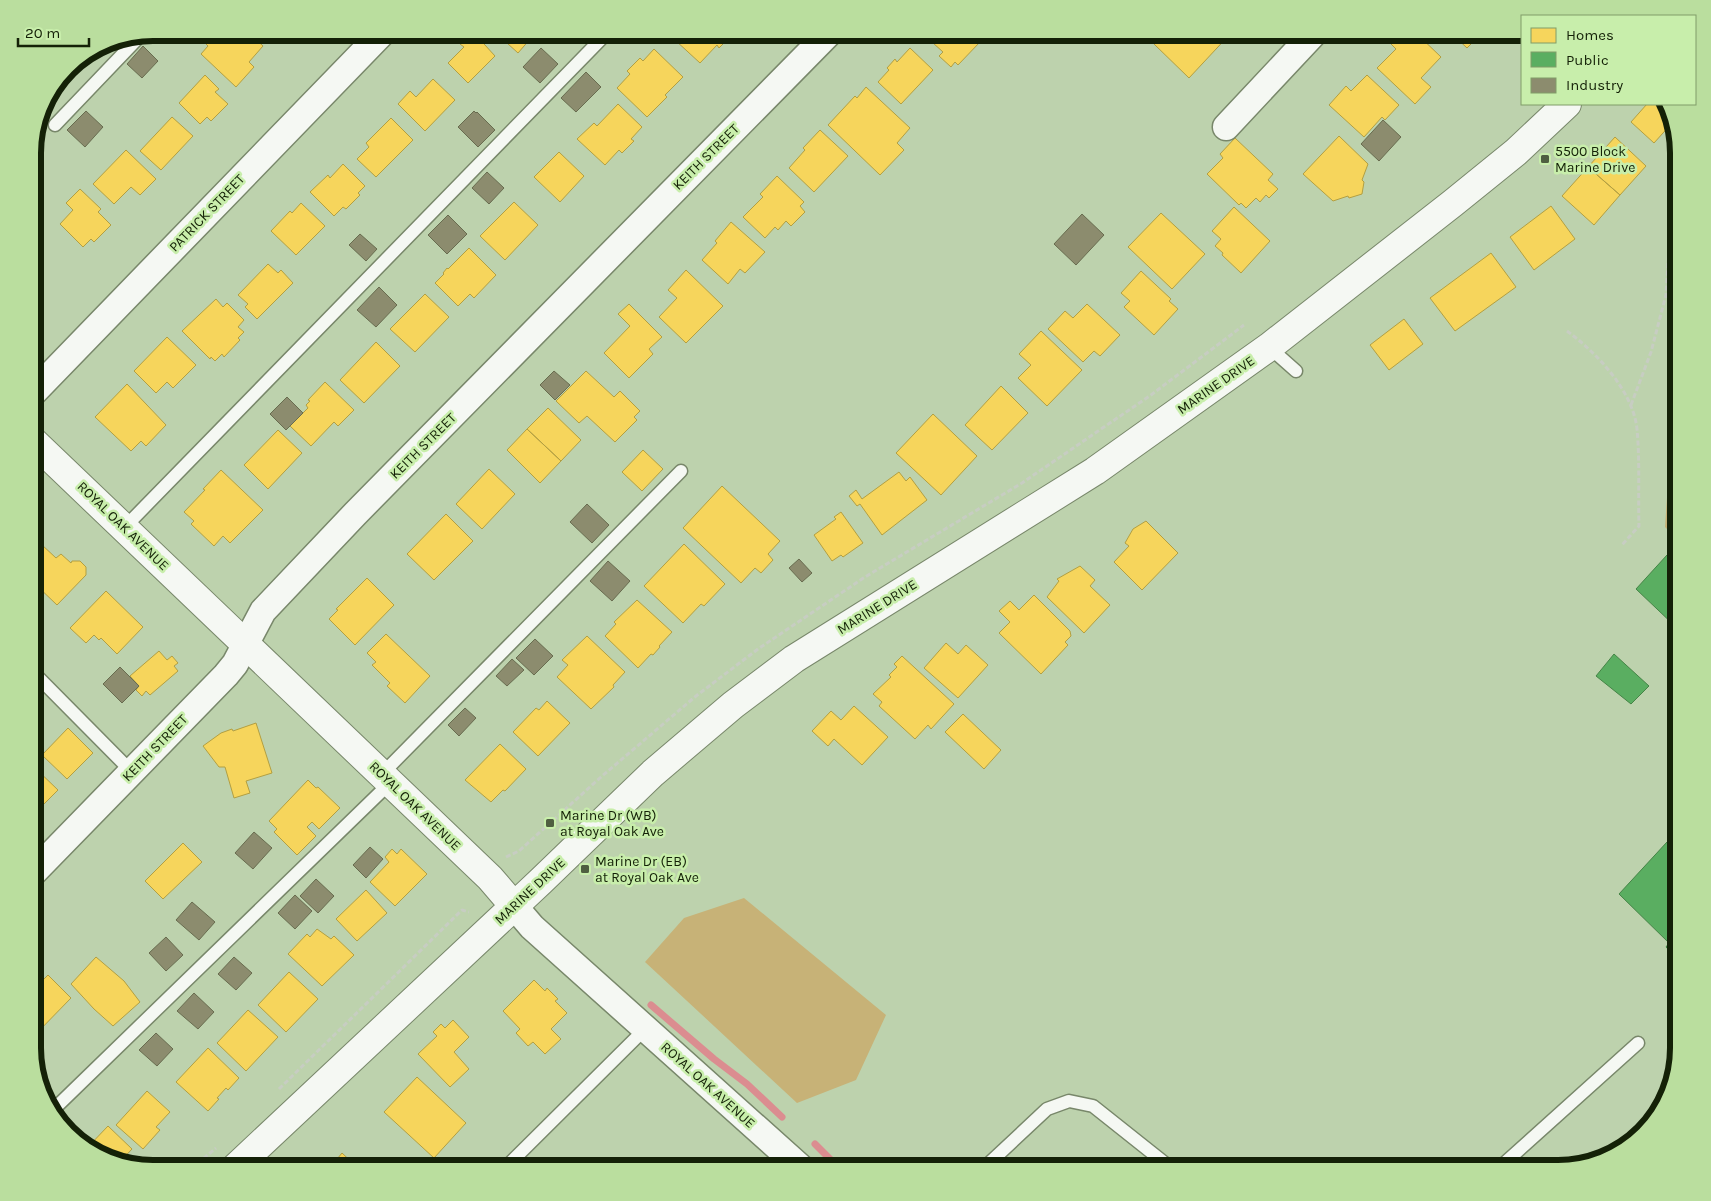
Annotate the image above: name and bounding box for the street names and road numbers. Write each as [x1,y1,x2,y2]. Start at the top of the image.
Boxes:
street label: KEITH STREET [669,120,743,194]
street label: PATRICK STREET [166,171,248,255]
street label: MARINE DRIVE [1174,352,1258,418]
street label: KEITH STREET [386,409,460,483]
street label: ROYAL OAK AVENUE [74,478,172,574]
street label: MARINE DRIVE [834,576,920,638]
street label: KEITH STREET [119,711,191,785]
street label: ROYAL OAK AVENUE [366,758,464,854]
street label: MARINE DRIVE [491,854,569,928]
street label: ROYAL OAK AVENUE [657,1038,759,1132]

